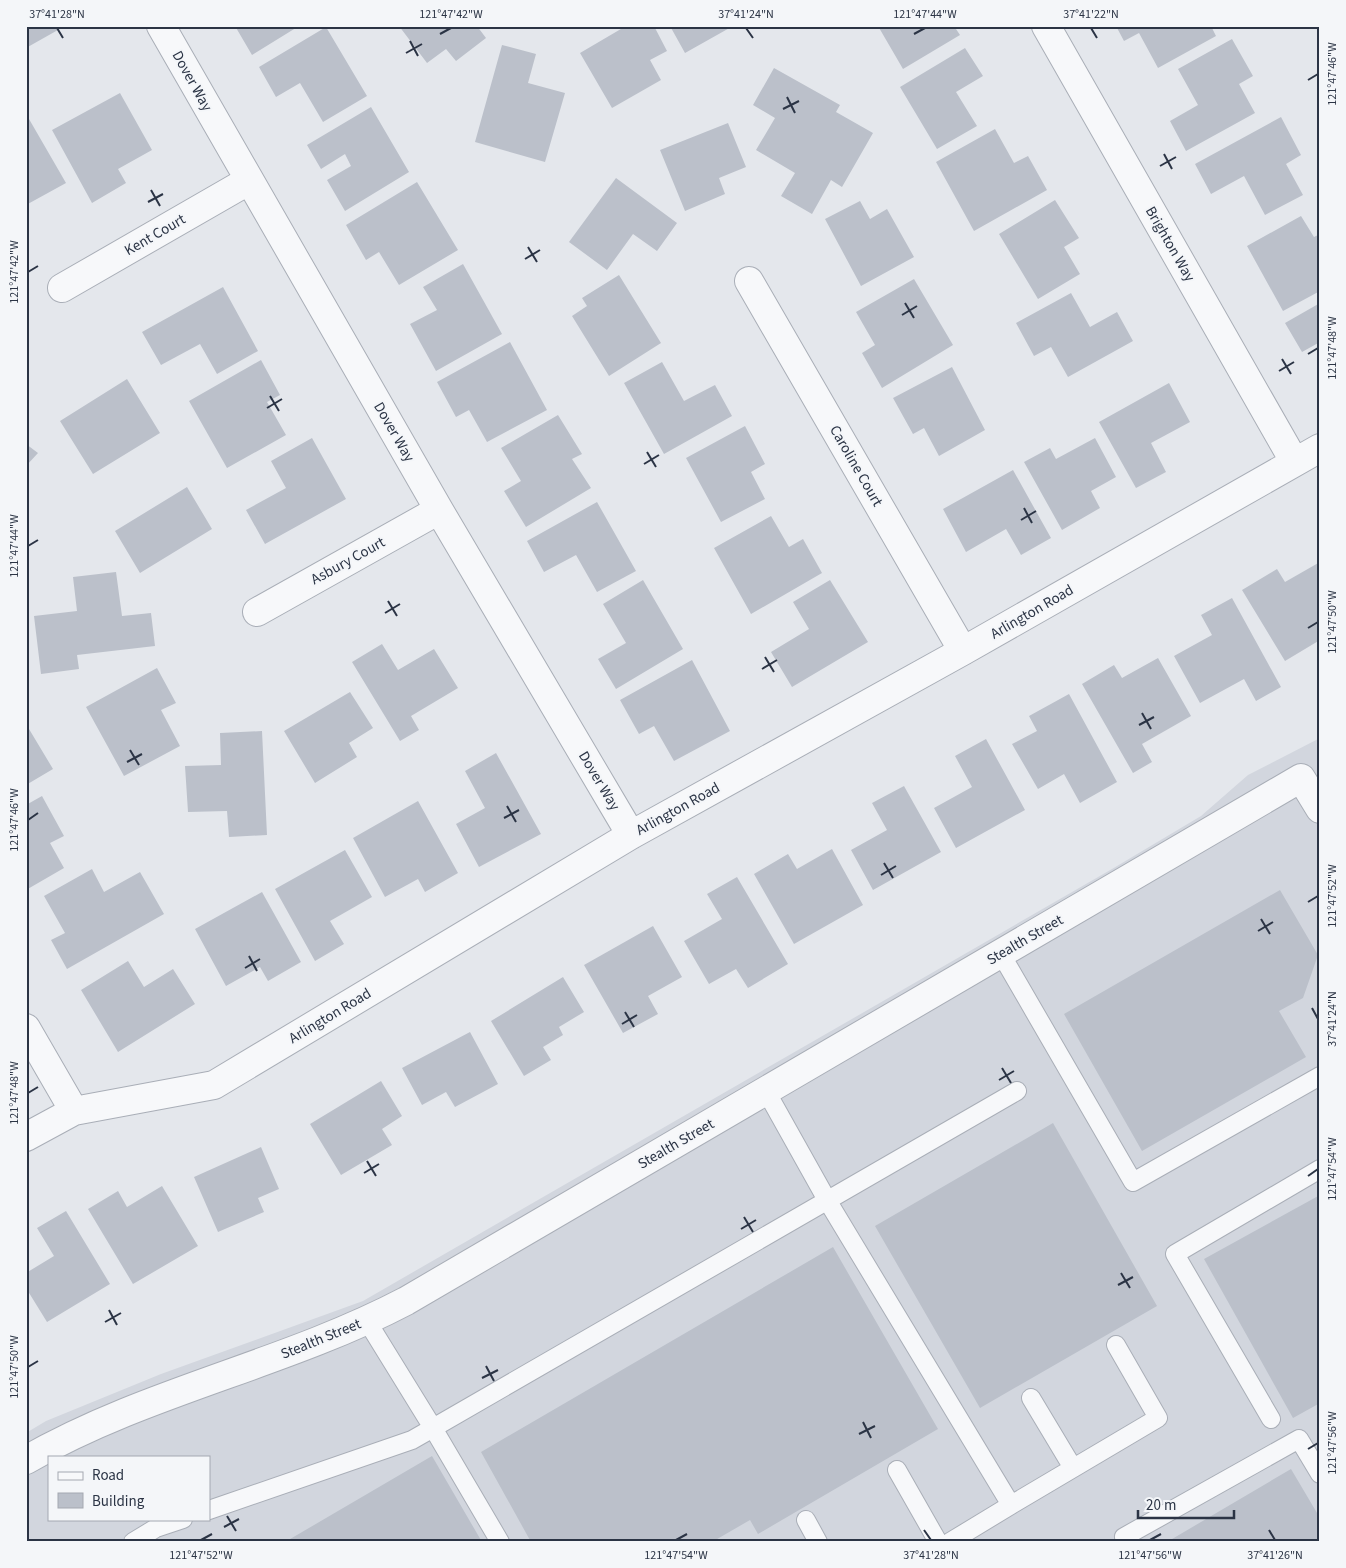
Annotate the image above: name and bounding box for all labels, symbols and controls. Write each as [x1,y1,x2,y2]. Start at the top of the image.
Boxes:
text: 37°41'28"N [29,6,85,23]
text: 121°47'42"W [419,6,483,23]
text: 37°41'24"N [718,6,774,23]
text: 121°47'44"W [893,6,957,23]
text: 37°41'22"N [1063,6,1119,23]
text: 121°47'46"W [1324,42,1341,106]
street label: Dover Way [167,47,217,115]
street label: Brighton Way [1140,202,1200,286]
street label: Kent Court [121,209,189,261]
text: 121°47'42"W [6,240,23,304]
text: 121°47'48"W [1324,316,1341,380]
street label: Dover Way [368,398,420,466]
street label: Caroline Court [824,422,888,510]
text: 121°47'44"W [6,514,23,578]
street label: Asbury Court [307,532,389,590]
street label: Arlington Road [986,580,1078,644]
text: 121°47'50"W [1324,590,1341,654]
street label: Dover Way [573,747,625,815]
street label: Arlington Road [632,777,724,841]
text: 121°47'46"W [6,788,23,852]
text: 121°47'52"W [1324,864,1341,928]
street label: Stealth Street [983,910,1067,970]
street label: Arlington Road [285,983,375,1049]
text: 37°41'24"N [1324,991,1341,1047]
text: 121°47'48"W [6,1061,23,1125]
street label: Stealth Street [634,1114,718,1174]
text: 121°47'54"W [1324,1137,1341,1201]
street label: Stealth Street [278,1313,364,1365]
text: 121°47'50"W [6,1335,23,1399]
text: 121°47'56"W [1324,1411,1341,1475]
legend [48,1456,210,1520]
text: Road [92,1465,124,1486]
scale bar [1138,1488,1235,1520]
text: Building [92,1491,145,1512]
text: 20 m [1146,1495,1176,1516]
text: 121°47'52"W [169,1547,233,1564]
text: 121°47'54"W [644,1547,708,1564]
text: 37°41'28"N [903,1547,959,1564]
text: 121°47'56"W [1118,1547,1182,1564]
text: 37°41'26"N [1247,1547,1303,1564]

